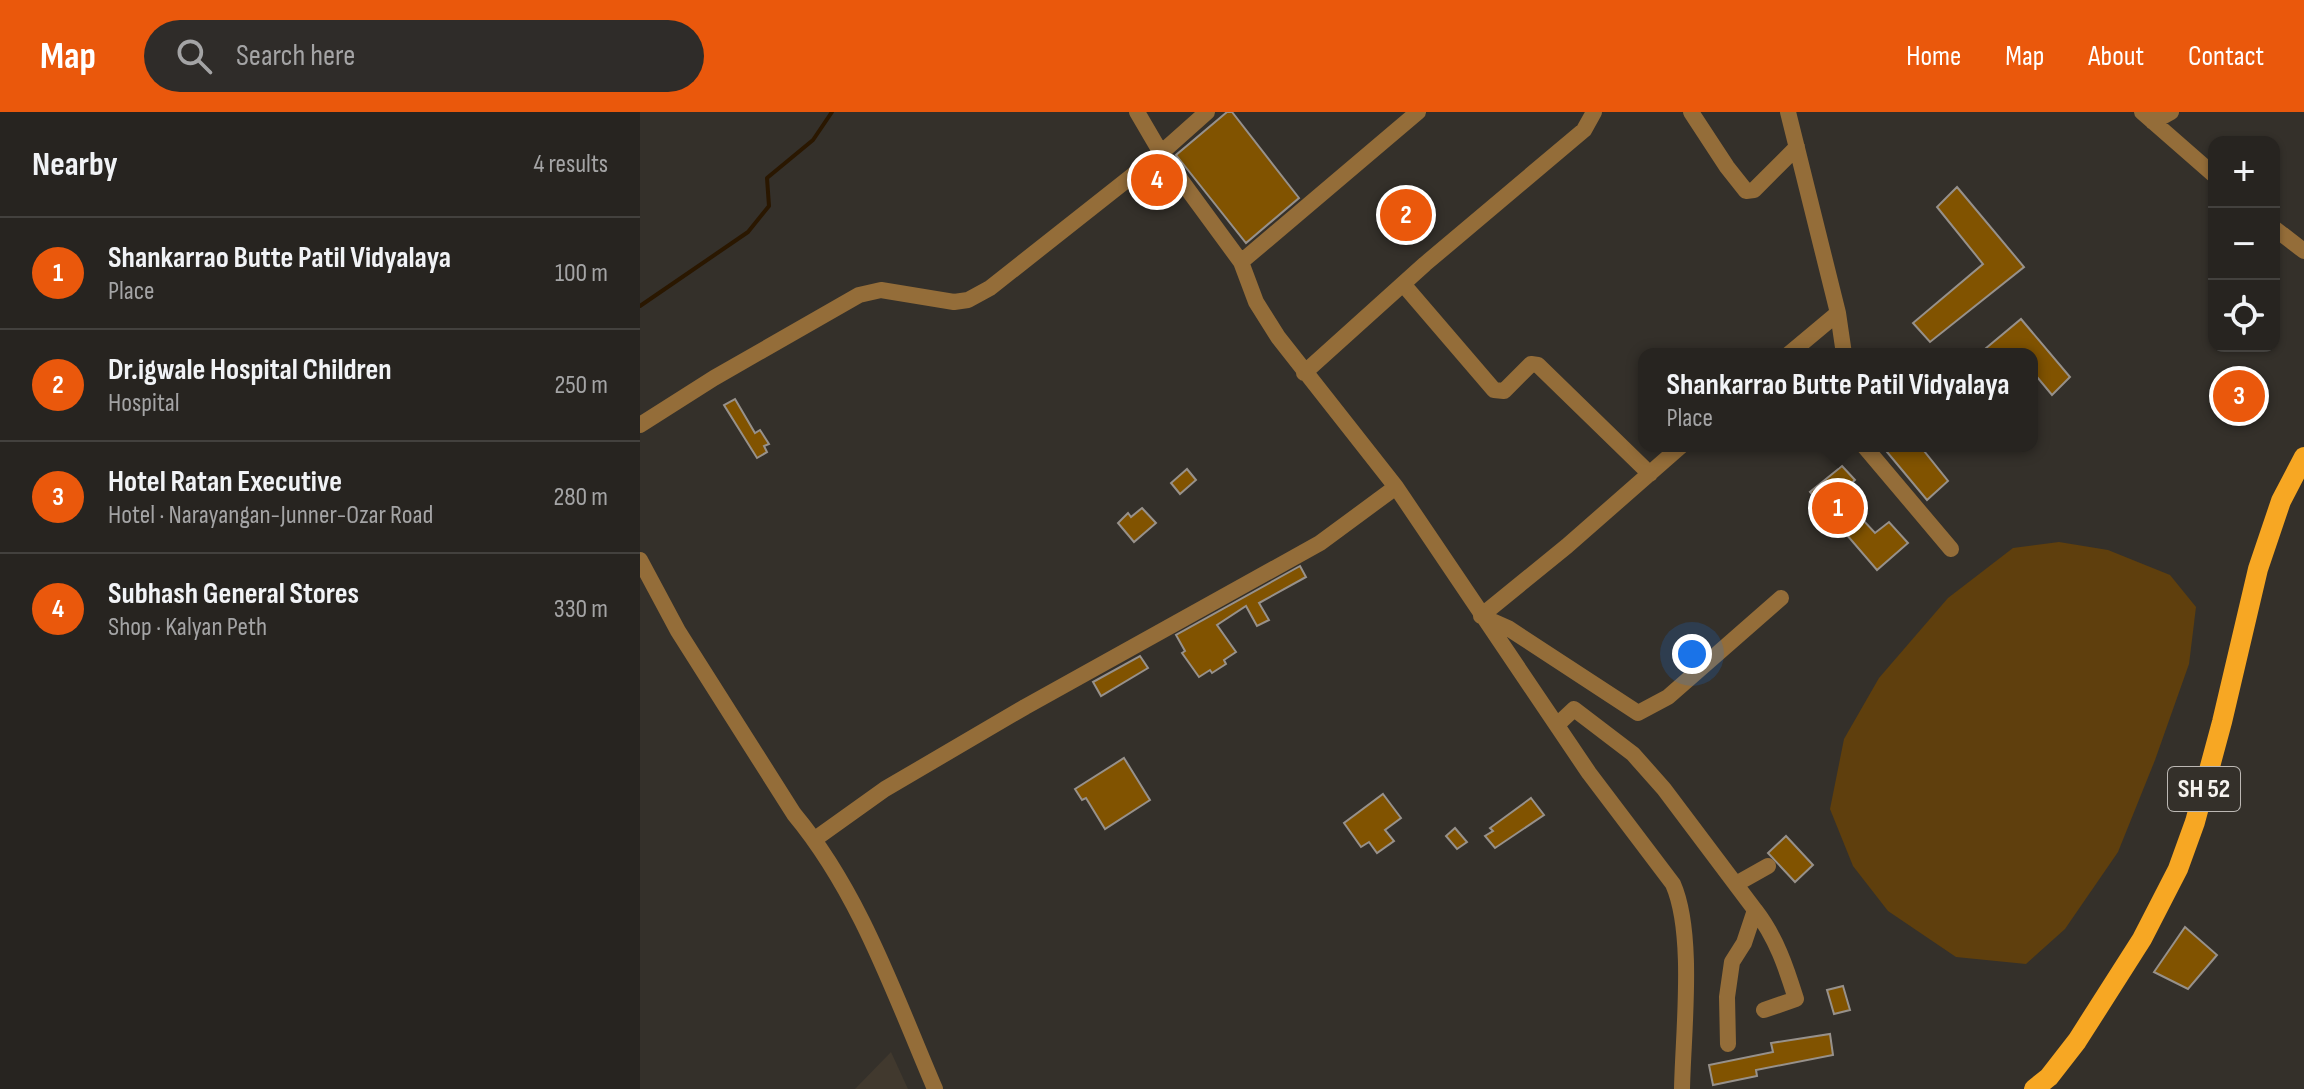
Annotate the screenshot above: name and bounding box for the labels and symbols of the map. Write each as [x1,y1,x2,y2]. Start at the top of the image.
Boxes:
pin: 4 [1131,150,1183,210]
pin: 2 [1380,185,1432,245]
pin: 3 [2213,366,2265,426]
pin: 1 [1812,478,1864,538]
your location [1672,634,1712,674]
road number: SH 52 [2168,767,2240,811]

